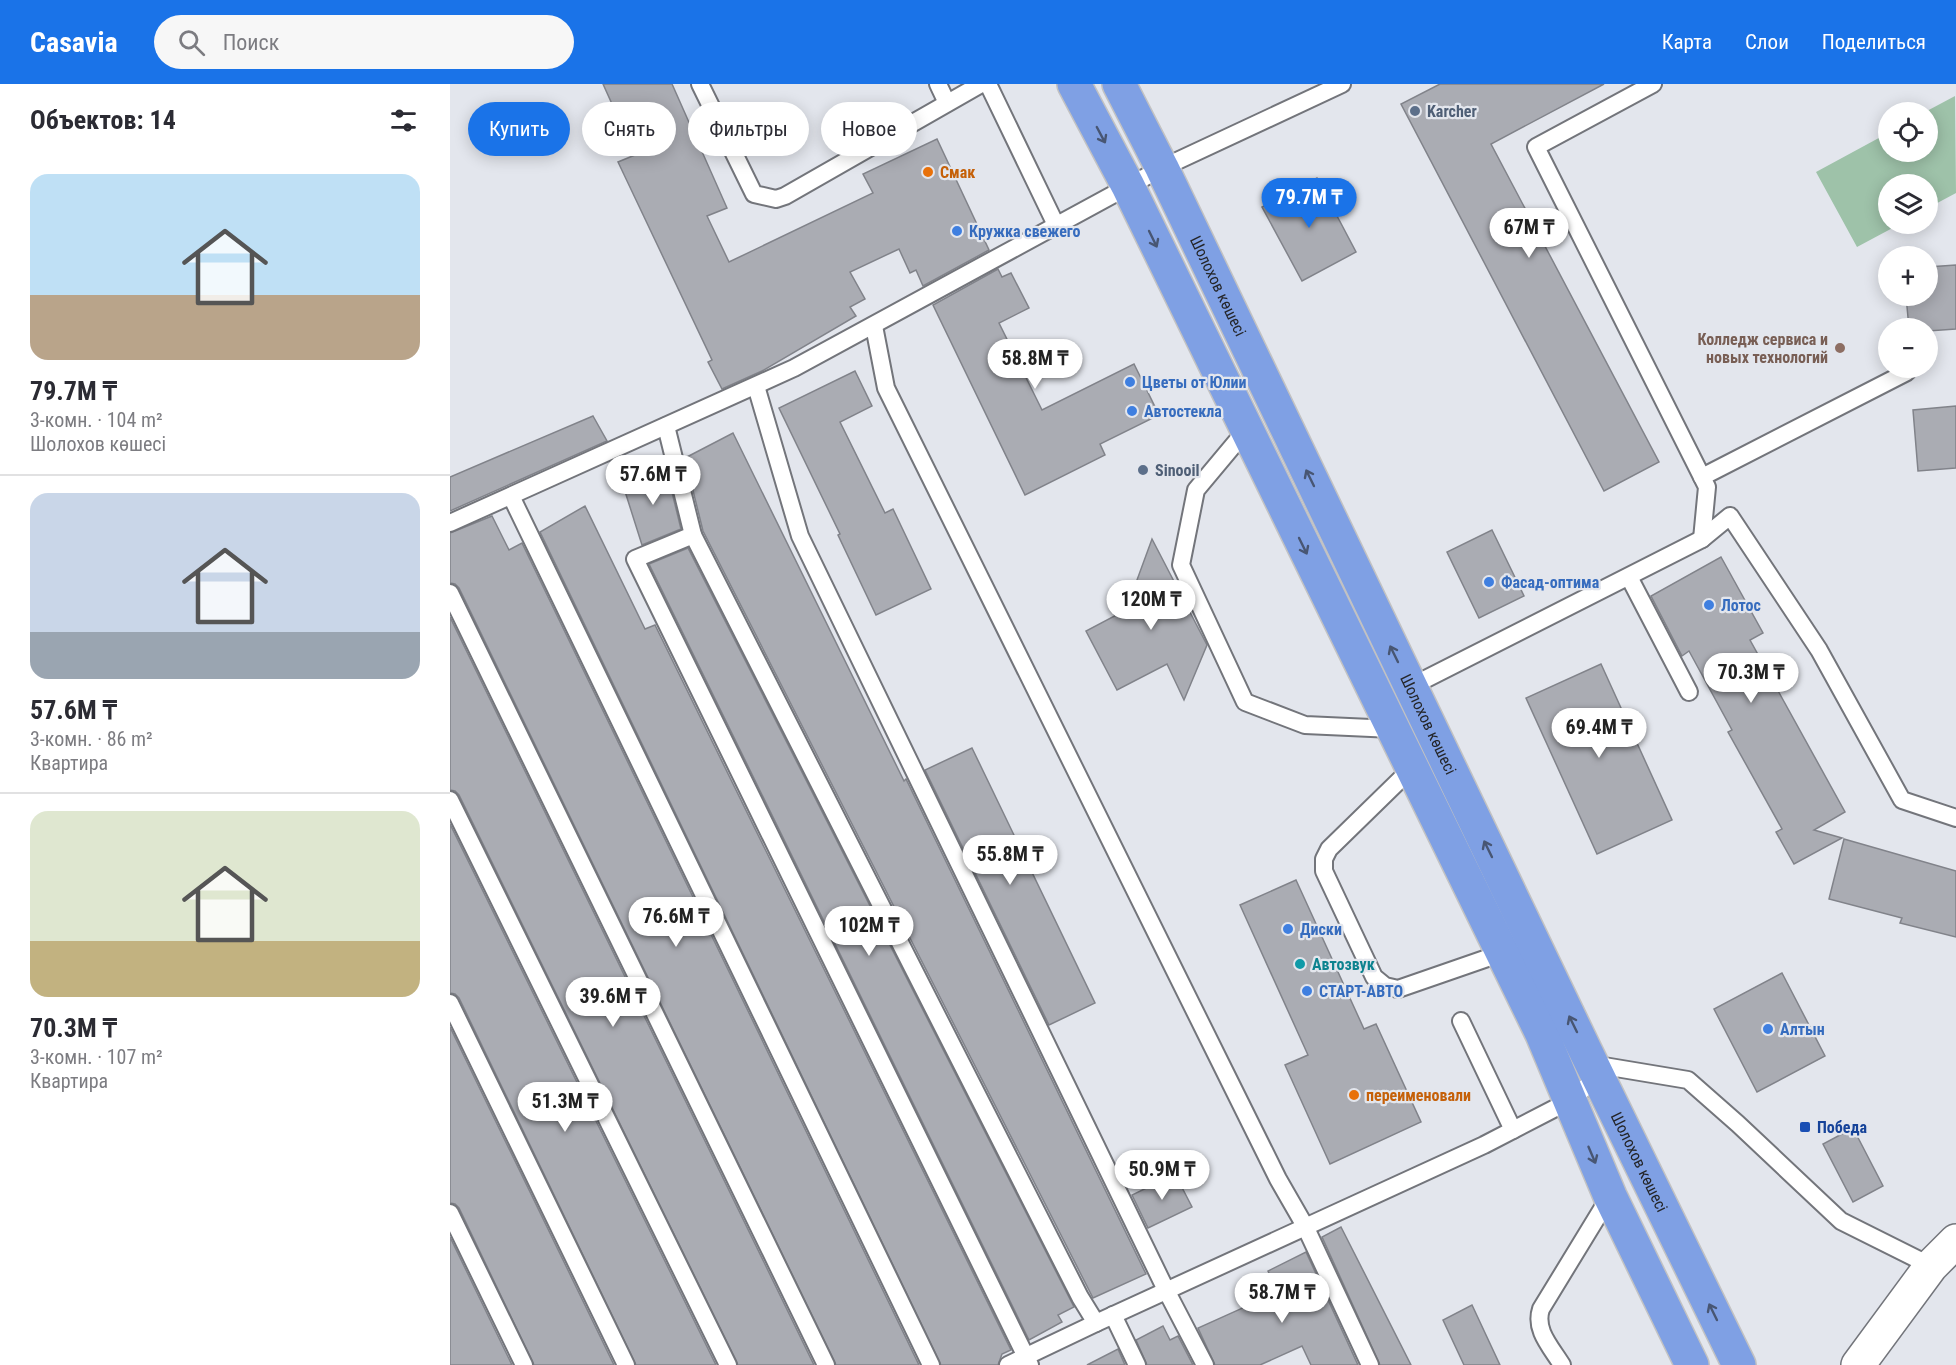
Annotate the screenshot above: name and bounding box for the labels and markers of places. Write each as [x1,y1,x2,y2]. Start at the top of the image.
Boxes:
place label: Karcher [1427,102,1477,121]
marker: Karcher [1408,104,1422,118]
place label: Смак [940,163,975,182]
marker: Смак [921,165,935,179]
pin: 79.7M ₸ [1254,178,1364,229]
pin: 67M ₸ [1487,208,1571,259]
place label: Кружка свежего [969,222,1081,241]
marker: Кружка свежего [950,224,964,238]
place label: Колледж сервиса и новых технологий [1697,330,1828,367]
pin: 58.8M ₸ [980,339,1090,390]
marker: Колледж сервиса и новых технологий [1833,341,1847,355]
place label: Цветы от Юлии [1142,373,1246,392]
marker: Цветы от Юлии [1123,375,1137,389]
place label: Автостекла [1144,402,1222,421]
marker: Автостекла [1125,404,1139,418]
pin: 57.6M ₸ [598,455,708,506]
place label: Sinooil [1155,461,1200,480]
marker: Sinooil [1136,463,1150,477]
place label: Фасад-оптима [1501,573,1600,592]
marker: Фасад-оптима [1482,575,1496,589]
pin: 120M ₸ [1102,580,1200,631]
place label: Лотос [1721,596,1761,615]
marker: Лотос [1702,598,1716,612]
pin: 70.3M ₸ [1696,653,1806,704]
pin: 69.4M ₸ [1544,708,1654,759]
pin: 55.8M ₸ [955,835,1065,886]
pin: 76.6M ₸ [621,897,731,948]
pin: 102M ₸ [820,906,918,957]
place label: Диски [1300,920,1342,939]
marker: Диски [1281,922,1295,936]
place label: Автозвук [1312,955,1375,974]
marker: Автозвук [1293,957,1307,971]
pin: 39.6M ₸ [558,977,668,1028]
place label: СТАРТ-АВТО [1319,982,1403,1001]
marker: СТАРТ-АВТО [1300,984,1314,998]
place label: Алтын [1780,1020,1825,1039]
marker: Алтын [1761,1022,1775,1036]
pin: 51.3M ₸ [510,1082,620,1133]
place label: переименовали [1366,1086,1471,1105]
marker: переименовали [1347,1088,1361,1102]
place label: Победа [1817,1118,1868,1137]
marker: Победа [1798,1120,1812,1134]
pin: 50.9M ₸ [1107,1150,1217,1201]
pin: 58.7M ₸ [1227,1273,1337,1324]

